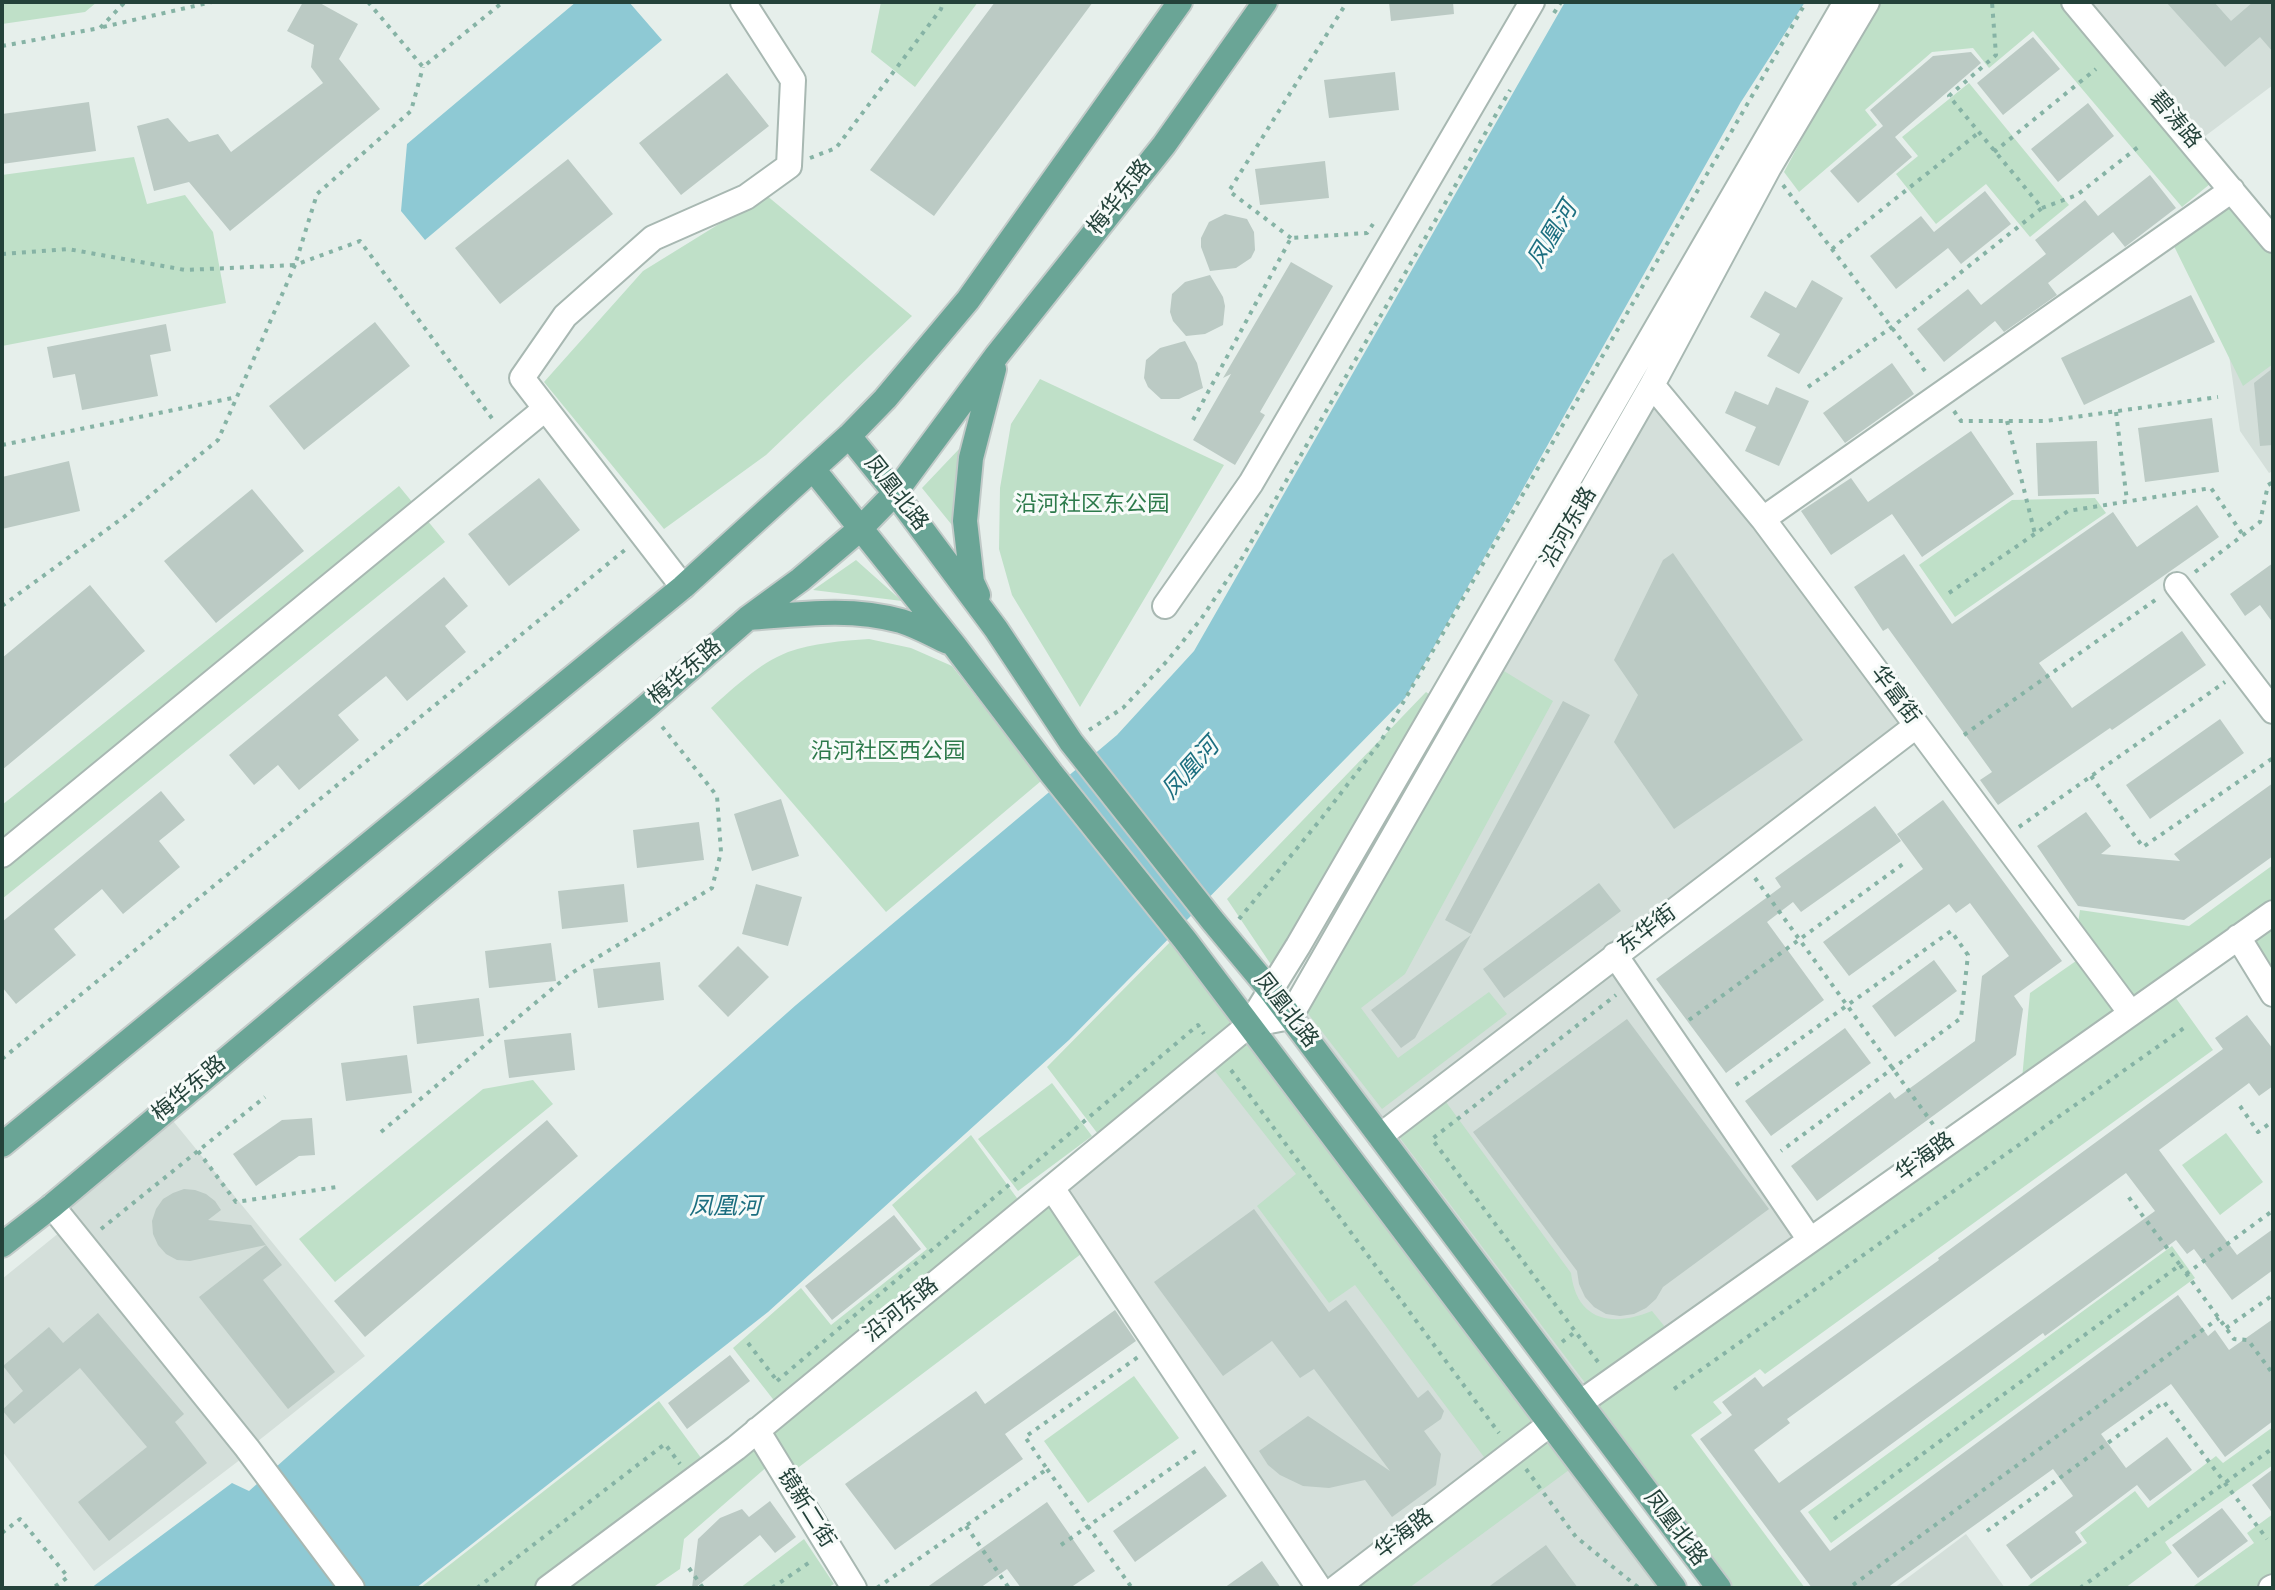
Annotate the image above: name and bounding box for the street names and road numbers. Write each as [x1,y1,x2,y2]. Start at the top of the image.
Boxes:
street label: 碧涛路 [2143,87,2205,155]
street label: 梅华东路 [1084,155,1158,241]
street label: 凤凰北路 [858,451,932,537]
street label: 沿河东路 [1537,483,1603,573]
street label: 梅华东路 [644,634,728,712]
street label: 华富街 [1864,662,1924,730]
street label: 东华街 [1614,901,1682,961]
street label: 凤凰北路 [1248,968,1322,1054]
street label: 梅华东路 [148,1052,232,1128]
street label: 华海路 [1892,1128,1960,1188]
street label: 沿河东路 [859,1273,945,1349]
street label: 镜新二街 [770,1465,840,1553]
street label: 凤凰北路 [1637,1486,1711,1572]
street label: 华海路 [1371,1505,1439,1565]

